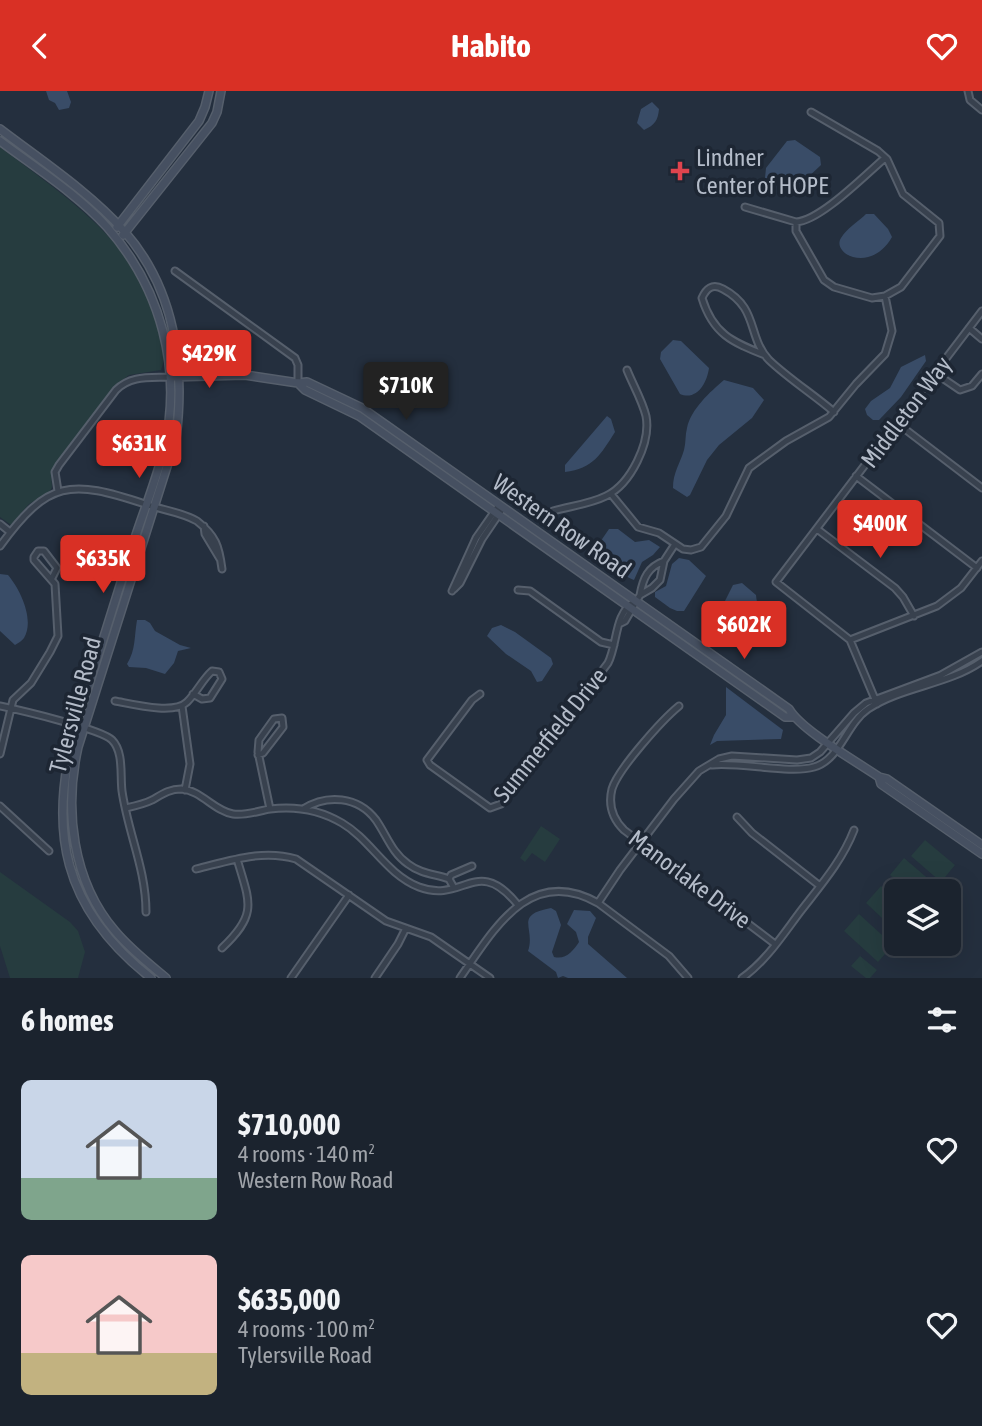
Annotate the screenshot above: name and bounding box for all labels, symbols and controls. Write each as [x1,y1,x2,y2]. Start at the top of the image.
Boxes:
icon: back [21,27,59,65]
text: Habito [451,27,531,64]
icon: heart [923,27,961,65]
place label: Lindner Center of HOPE [696,144,828,199]
marker: Lindner Center of HOPE [670,161,690,181]
pin: $429K [160,331,258,390]
text: $429K [182,340,236,366]
street label: Middleton Way [856,351,957,473]
pin: $710K [357,363,455,422]
text: $710K [379,372,433,398]
pin: $631K [90,421,188,480]
text: $631K [112,430,166,456]
street label: Western Row Road [488,468,636,584]
pin: $400K [831,501,929,560]
text: $400K [853,510,907,536]
pin: $635K [54,535,152,595]
text: $635K [76,545,130,571]
pin: $602K [695,601,793,661]
text: $602K [717,611,771,637]
street label: Tylersville Road [44,634,106,776]
street label: Summerfield Drive [488,663,612,807]
street label: Manorlake Drive [624,824,756,934]
map controls [884,879,961,956]
button: layers [884,879,961,956]
icon: filters [923,1001,961,1039]
text: 6 homes [21,1003,114,1037]
text: $710,000 [238,1107,341,1141]
icon: home [77,1108,161,1192]
icon: heart [923,1131,961,1169]
text: 4 rooms · 140 m² [238,1141,375,1167]
text: Western Row Road [238,1167,393,1193]
text: $635,000 [238,1282,341,1316]
icon: home [77,1283,161,1367]
icon: heart [923,1306,961,1344]
text: 4 rooms · 100 m² [238,1316,375,1342]
text: Tylersville Road [238,1342,372,1368]

